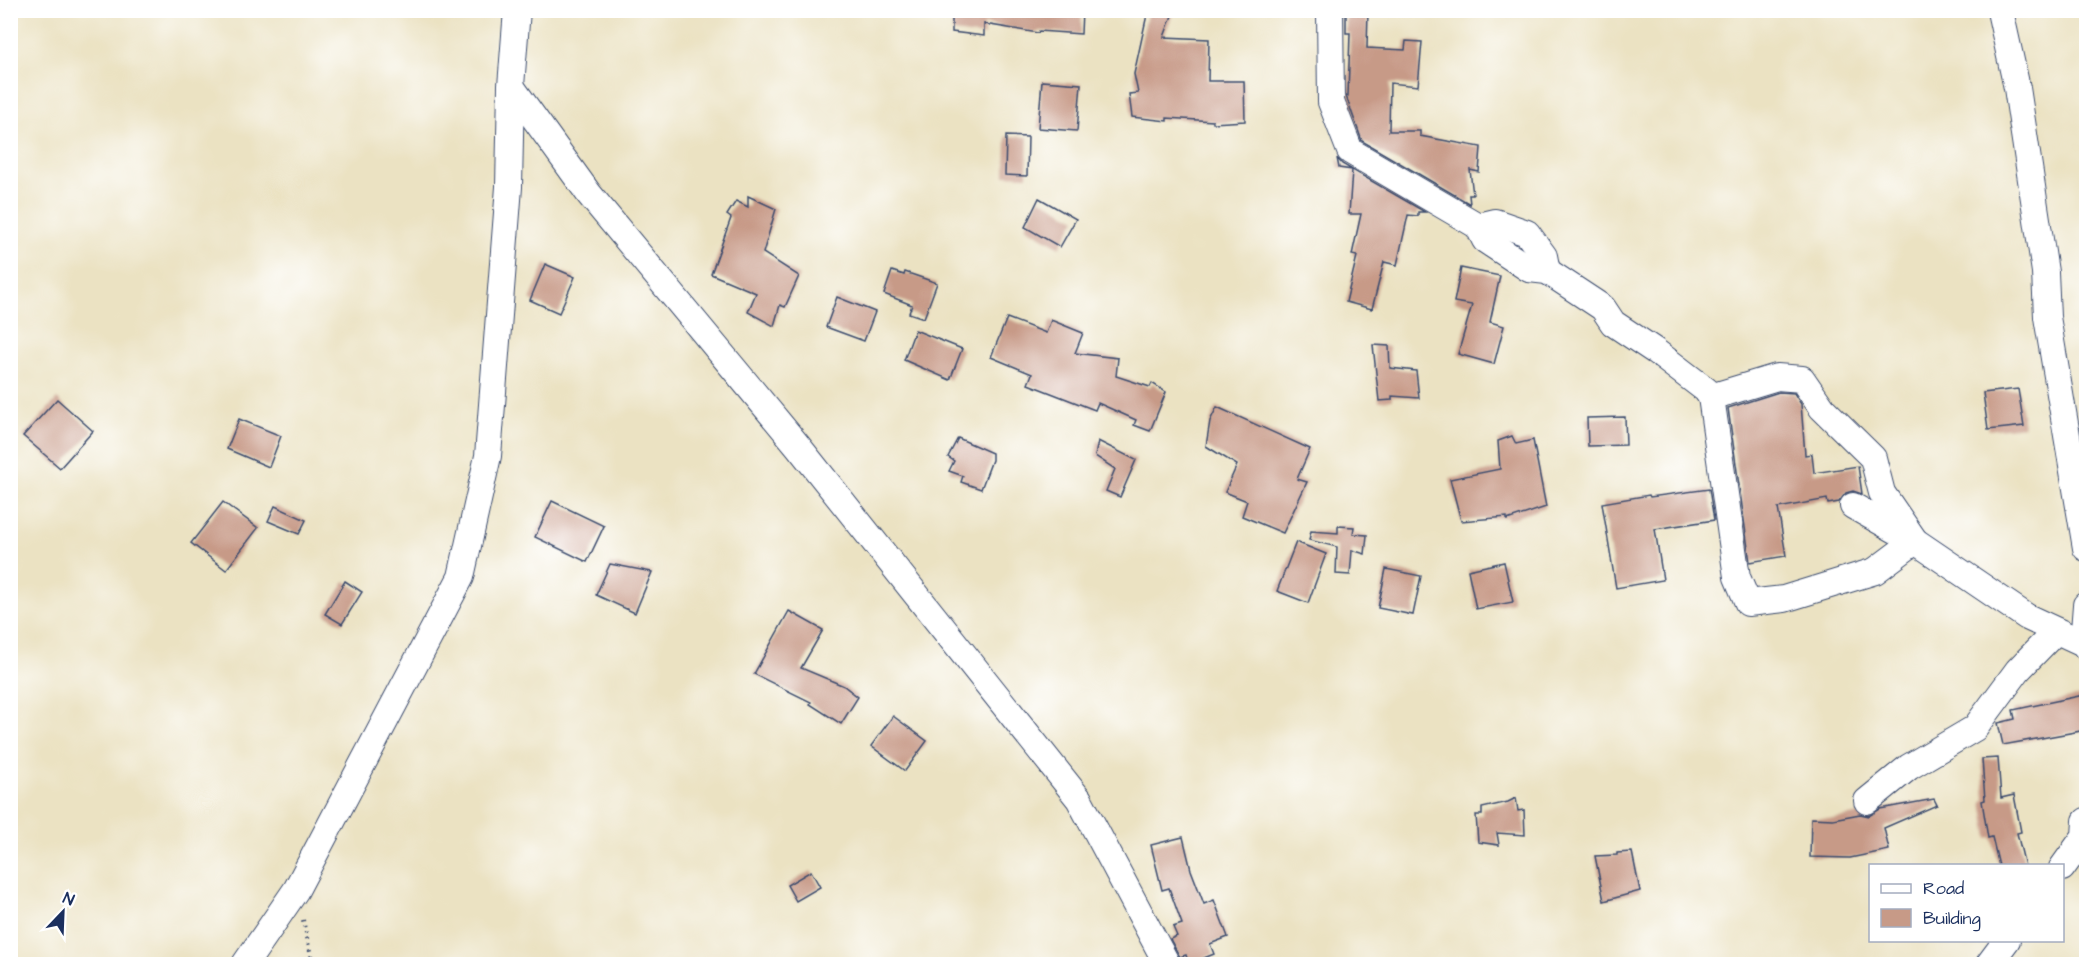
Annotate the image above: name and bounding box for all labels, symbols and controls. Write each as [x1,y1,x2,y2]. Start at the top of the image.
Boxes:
legend [1869,864,2064,942]
text: Road [1923,876,1964,901]
north arrow [33,882,93,942]
text: N [60,887,77,911]
text: Building [1923,906,1981,932]

